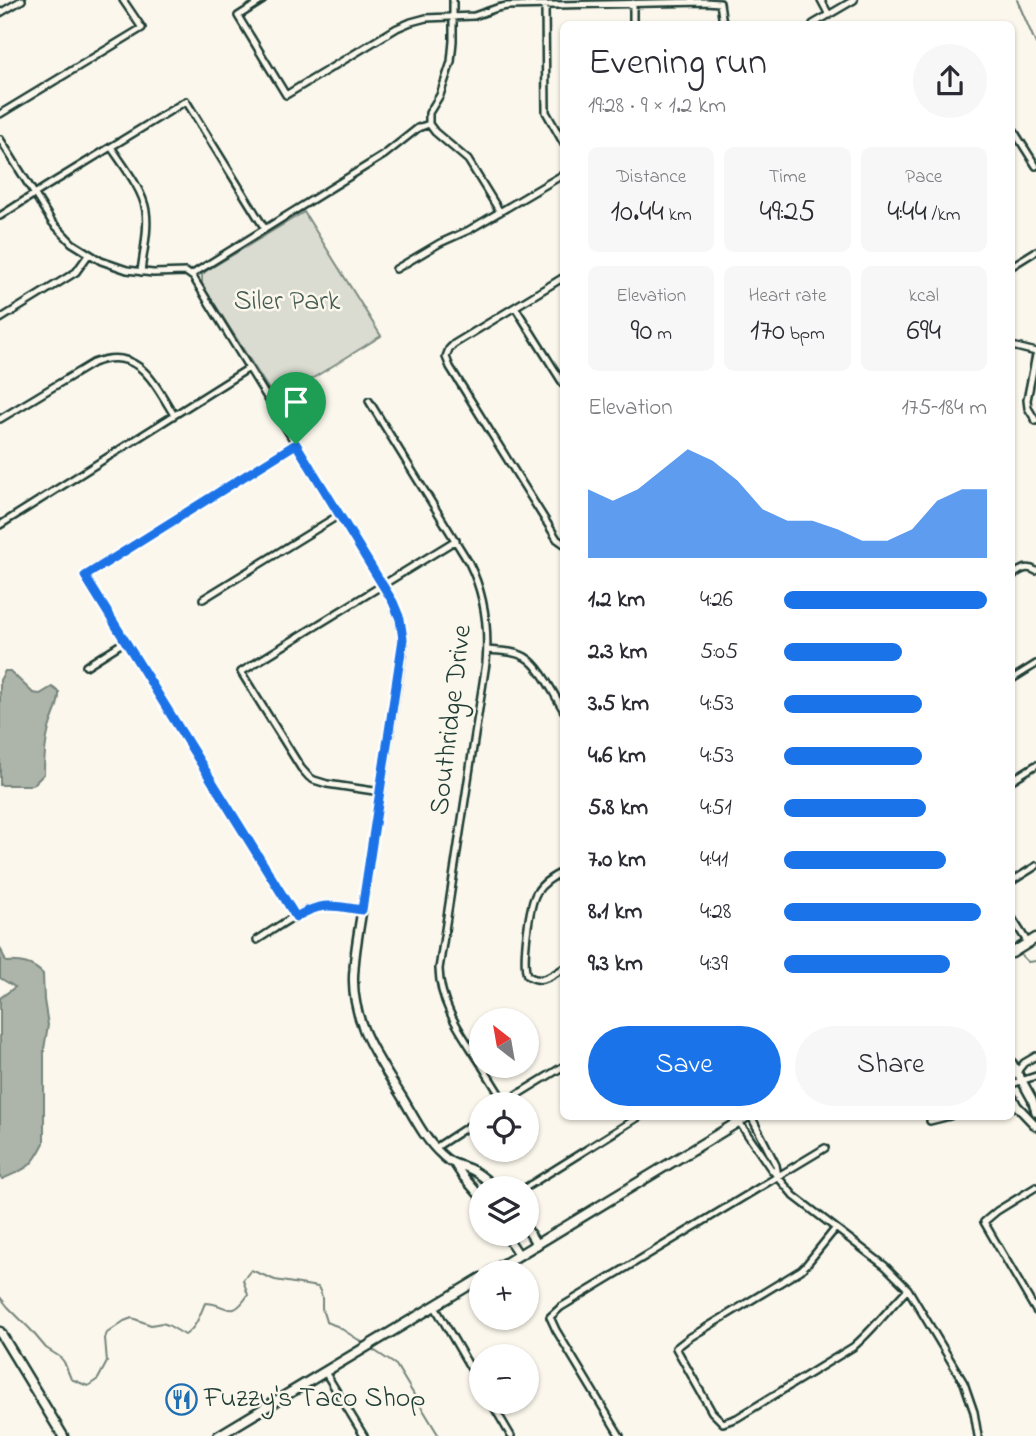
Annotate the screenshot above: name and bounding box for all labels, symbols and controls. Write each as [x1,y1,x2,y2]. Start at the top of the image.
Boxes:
text: Evening run [588,36,767,92]
button: share [913,44,987,118]
text: 19:28 · 9 × 1.2 km [588,90,726,123]
text: Distance [616,164,686,191]
text: Time [769,164,806,191]
text: Pace [905,164,942,191]
text: 10.44 [611,191,664,235]
text: 49:25 [759,191,816,235]
text: 4:44 [887,191,927,235]
text: km [664,202,692,229]
text: /km [927,202,961,229]
park label: Siler Park [234,282,341,323]
text: Elevation [616,283,686,310]
text: Heart rate [749,283,826,310]
text: kcal [909,283,939,310]
text: 90 [630,310,652,354]
text: 170 [750,310,785,354]
text: 694 [907,310,941,354]
text: m [652,321,672,348]
text: bpm [785,321,825,348]
pin [266,372,326,444]
icon: arrive [277,383,315,421]
text: Elevation [588,392,673,425]
text: 175–184 m [901,392,987,425]
text: 1.2 km [588,584,645,617]
text: 4:26 [700,584,733,617]
street label: Southridge Drive [420,622,484,817]
text: 2.3 km [588,636,647,669]
text: 5:05 [700,636,738,669]
text: 3.5 km [588,688,649,721]
text: 4:53 [700,688,734,721]
text: 4.6 km [588,740,646,773]
text: 4:53 [700,740,734,773]
text: 5.8 km [588,792,648,825]
text: 4:51 [700,792,732,825]
text: 7.0 km [588,844,646,877]
text: 4:41 [700,844,728,877]
text: 8.1 km [588,896,642,929]
text: 4:28 [700,896,732,929]
text: 9.3 km [588,948,643,981]
text: 4:39 [700,948,728,981]
north arrow [469,1008,539,1078]
map controls [469,1008,539,1414]
button: Save [588,1026,781,1106]
button: Share [795,1026,987,1106]
button: locate [469,1092,539,1162]
button: layers [469,1176,539,1246]
button: + [469,1260,539,1330]
button: − [469,1344,539,1414]
place label: Fuzzy's Taco Shop [203,1379,426,1420]
restaurant icon: Fuzzy's Taco Shop [164,1382,198,1416]

